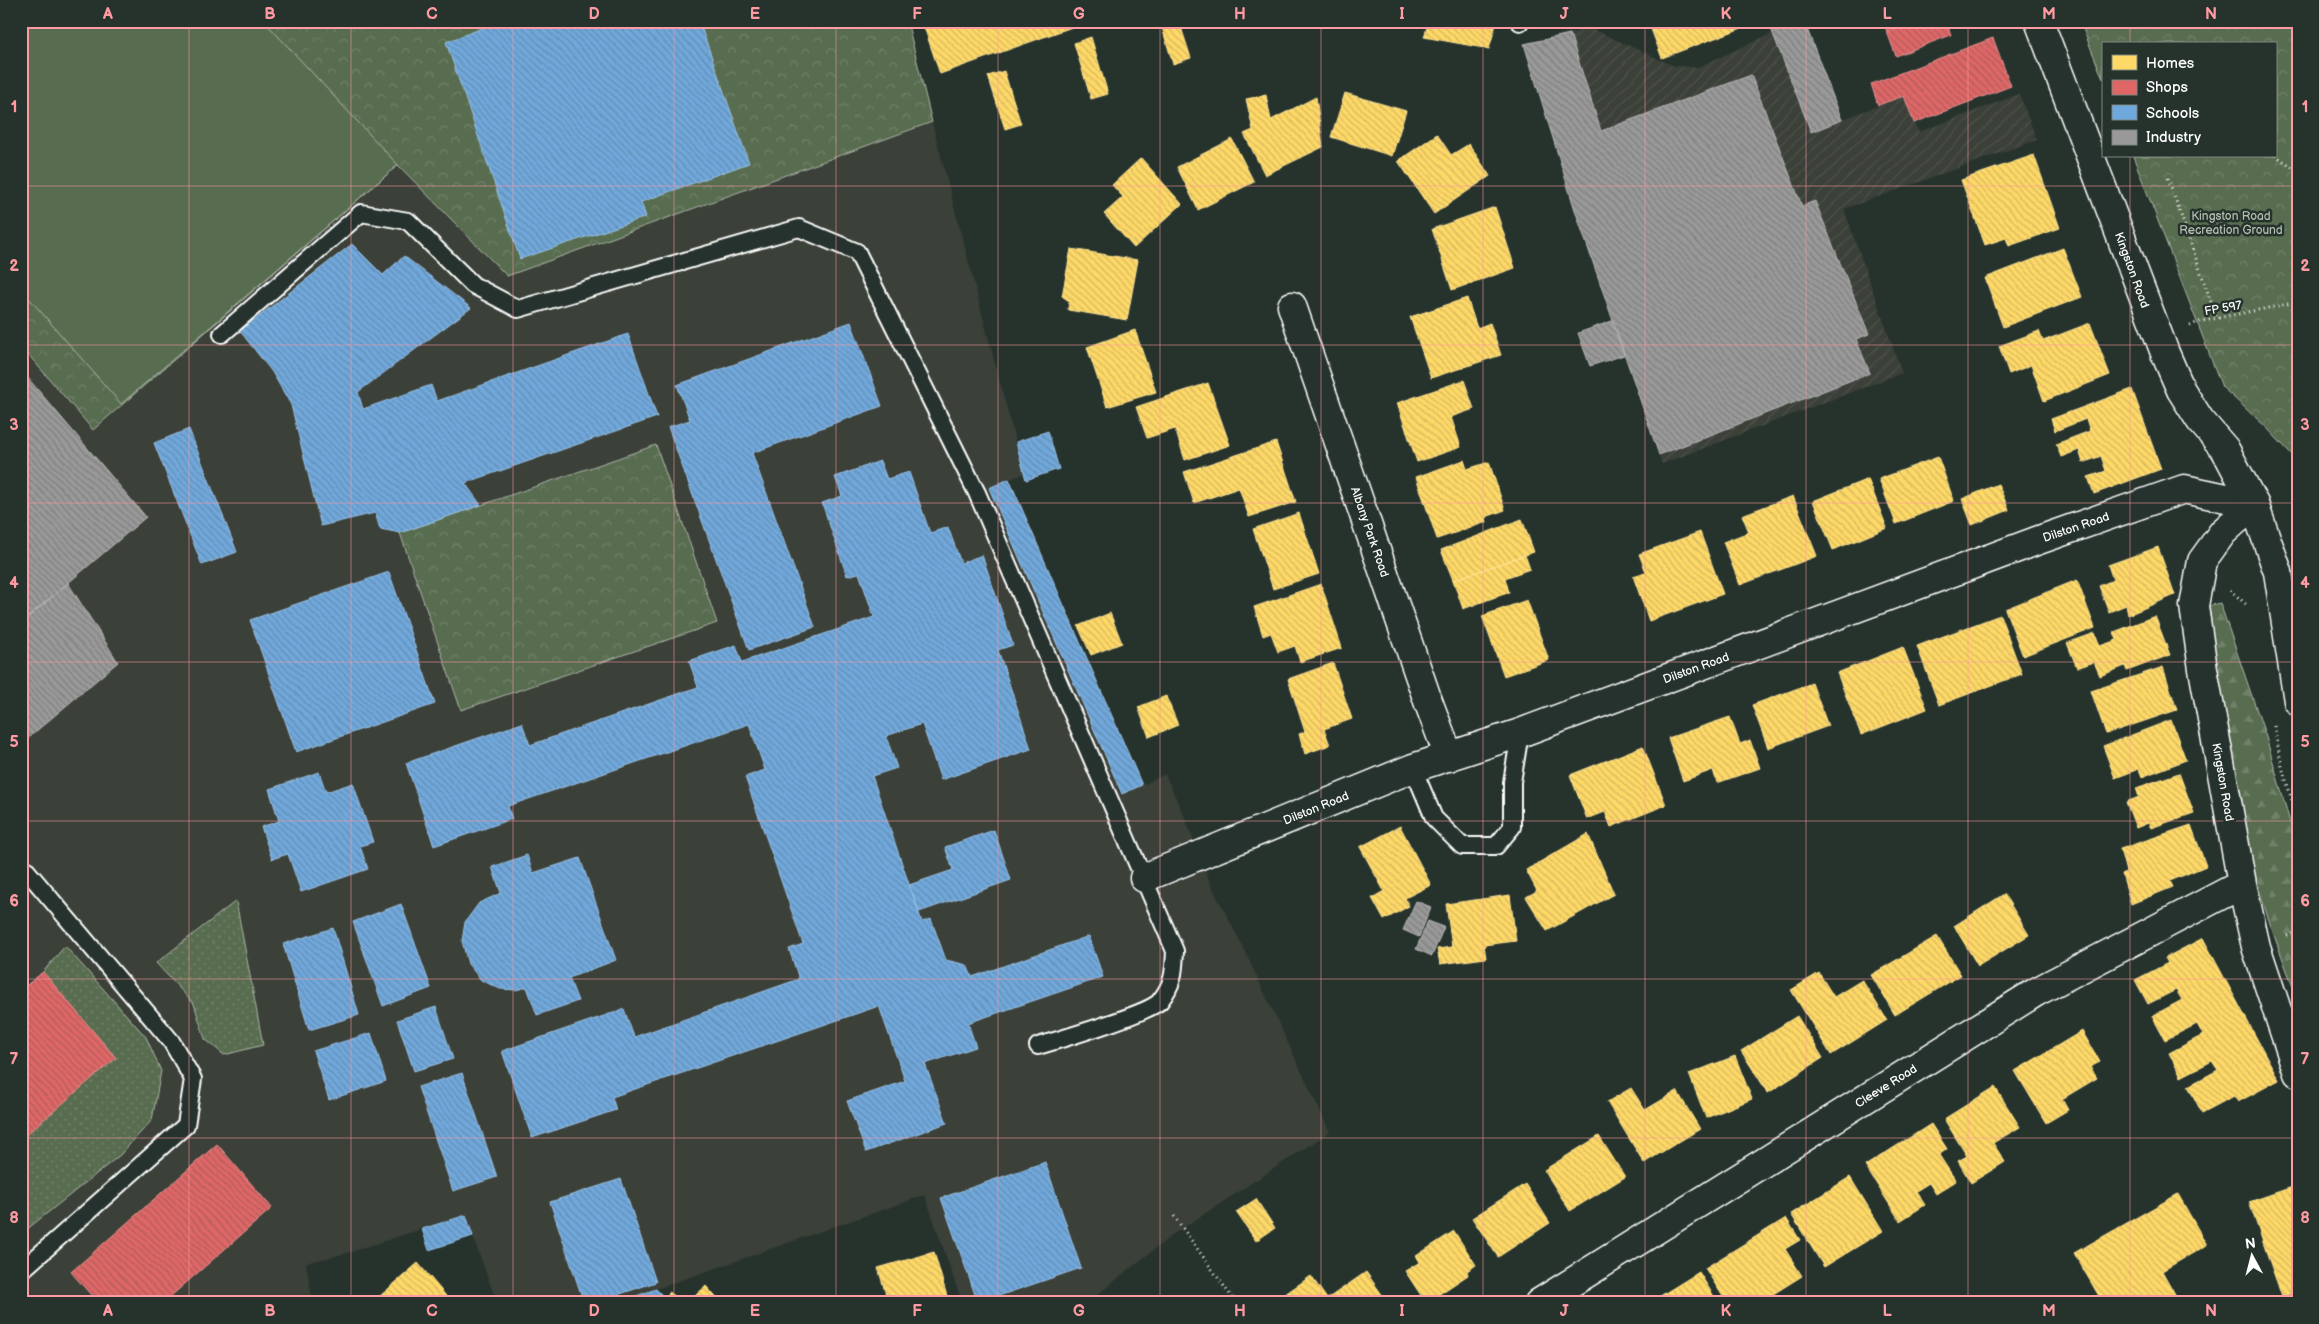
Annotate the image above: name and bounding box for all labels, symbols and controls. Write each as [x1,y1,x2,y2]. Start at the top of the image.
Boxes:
text: A [102,5,113,24]
text: B [264,5,276,24]
text: C [426,5,438,24]
text: D [588,5,600,24]
text: E [750,5,760,24]
text: F [912,5,922,24]
text: G [1073,5,1085,24]
text: H [1234,5,1246,24]
text: I [1399,5,1405,24]
text: J [1560,5,1569,24]
text: K [1721,5,1732,24]
text: L [1882,5,1892,24]
text: M [2042,5,2056,24]
text: N [2205,5,2217,24]
legend [2102,42,2276,158]
text: Homes [2146,54,2195,73]
text: Shops [2146,78,2189,97]
text: 1 [11,98,17,117]
text: 1 [2302,98,2308,117]
text: Schools [2146,104,2200,123]
text: Industry [2146,128,2201,147]
park label: Kingston Road Recreation Ground [2179,209,2283,238]
street label: Kingston Road [2111,230,2152,310]
text: 2 [9,257,19,276]
text: 2 [2300,257,2310,276]
street label: FP 597 [2203,298,2243,319]
text: 3 [9,416,19,435]
text: 3 [2300,416,2310,435]
street label: Albany Park Road [1347,485,1392,579]
street label: Dilston Road [2041,509,2111,546]
text: 4 [9,574,19,593]
text: 4 [2300,574,2310,593]
street label: Dilston Road [1661,650,1731,687]
text: 5 [9,733,19,752]
text: 5 [2300,733,2310,752]
street label: Kingston Road [2208,742,2237,823]
street label: Dilston Road [1281,788,1351,828]
text: 6 [9,892,19,911]
text: 6 [2300,892,2310,911]
text: 7 [10,1050,19,1069]
text: 7 [2301,1050,2310,1069]
street label: Cleeve Road [1852,1061,1920,1111]
text: 8 [9,1209,19,1228]
text: 8 [2300,1209,2310,1228]
north arrow [2226,1232,2276,1282]
text: N [2244,1235,2257,1253]
text: A [102,1302,113,1321]
text: B [264,1302,276,1321]
text: C [426,1302,438,1321]
text: D [588,1302,600,1321]
text: E [750,1302,760,1321]
text: F [912,1302,922,1321]
text: G [1073,1302,1085,1321]
text: H [1234,1302,1246,1321]
text: I [1399,1302,1405,1321]
text: J [1560,1302,1569,1321]
text: K [1721,1302,1732,1321]
text: L [1882,1302,1892,1321]
text: M [2042,1302,2056,1321]
text: N [2205,1302,2217,1321]

